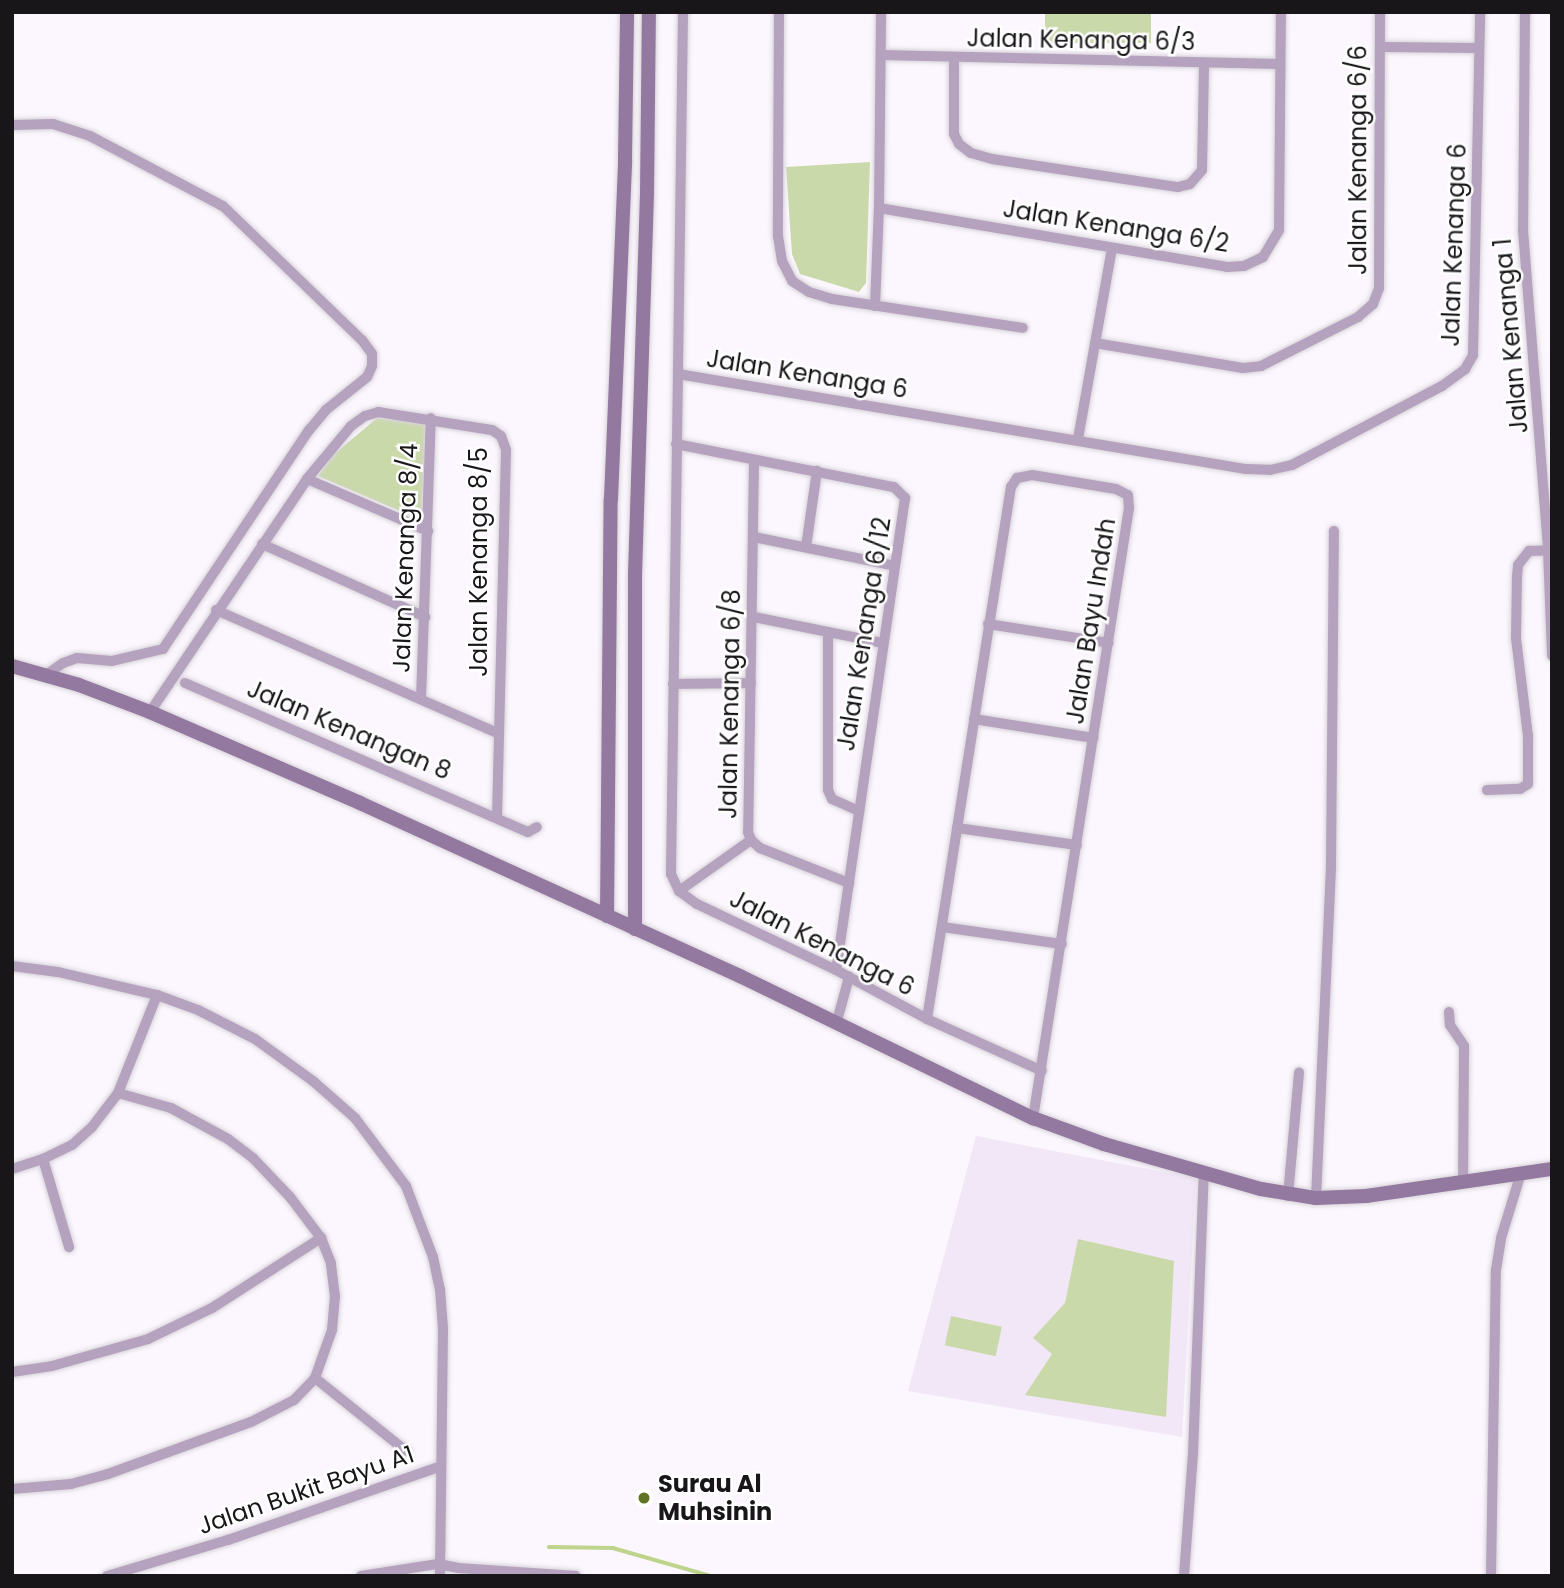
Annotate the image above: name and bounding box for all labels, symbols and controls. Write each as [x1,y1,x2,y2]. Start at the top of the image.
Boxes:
street label: Jalan Kenanga 6/3 [966,24,1196,56]
street label: Jalan Kenanga 6/6 [1344,45,1372,275]
street label: Jalan Kenanga 6 [1436,143,1472,347]
street label: Jalan Kenanga 6/2 [1001,194,1231,258]
street label: Jalan Kenanga 1 [1488,237,1534,435]
street label: Jalan Kenanga 6 [704,344,910,404]
street label: Jalan Kenanga 8/4 [387,443,423,673]
street label: Jalan Kenanga 8/5 [465,447,493,677]
street label: Jalan Kenanga 6/12 [831,515,897,753]
street label: Jalan Bayu Indah [1060,516,1122,726]
street label: Jalan Kenanga 6/8 [714,589,746,819]
street label: Jalan Kenangan 8 [243,674,455,786]
street label: Jalan Kenanga 6 [725,884,919,1002]
street label: Jalan Bukit Bayu A1 [194,1440,418,1540]
place label: Surau Al Muhsinin [658,1470,772,1526]
marker: Surau Al Muhsinin [636,1490,652,1506]

